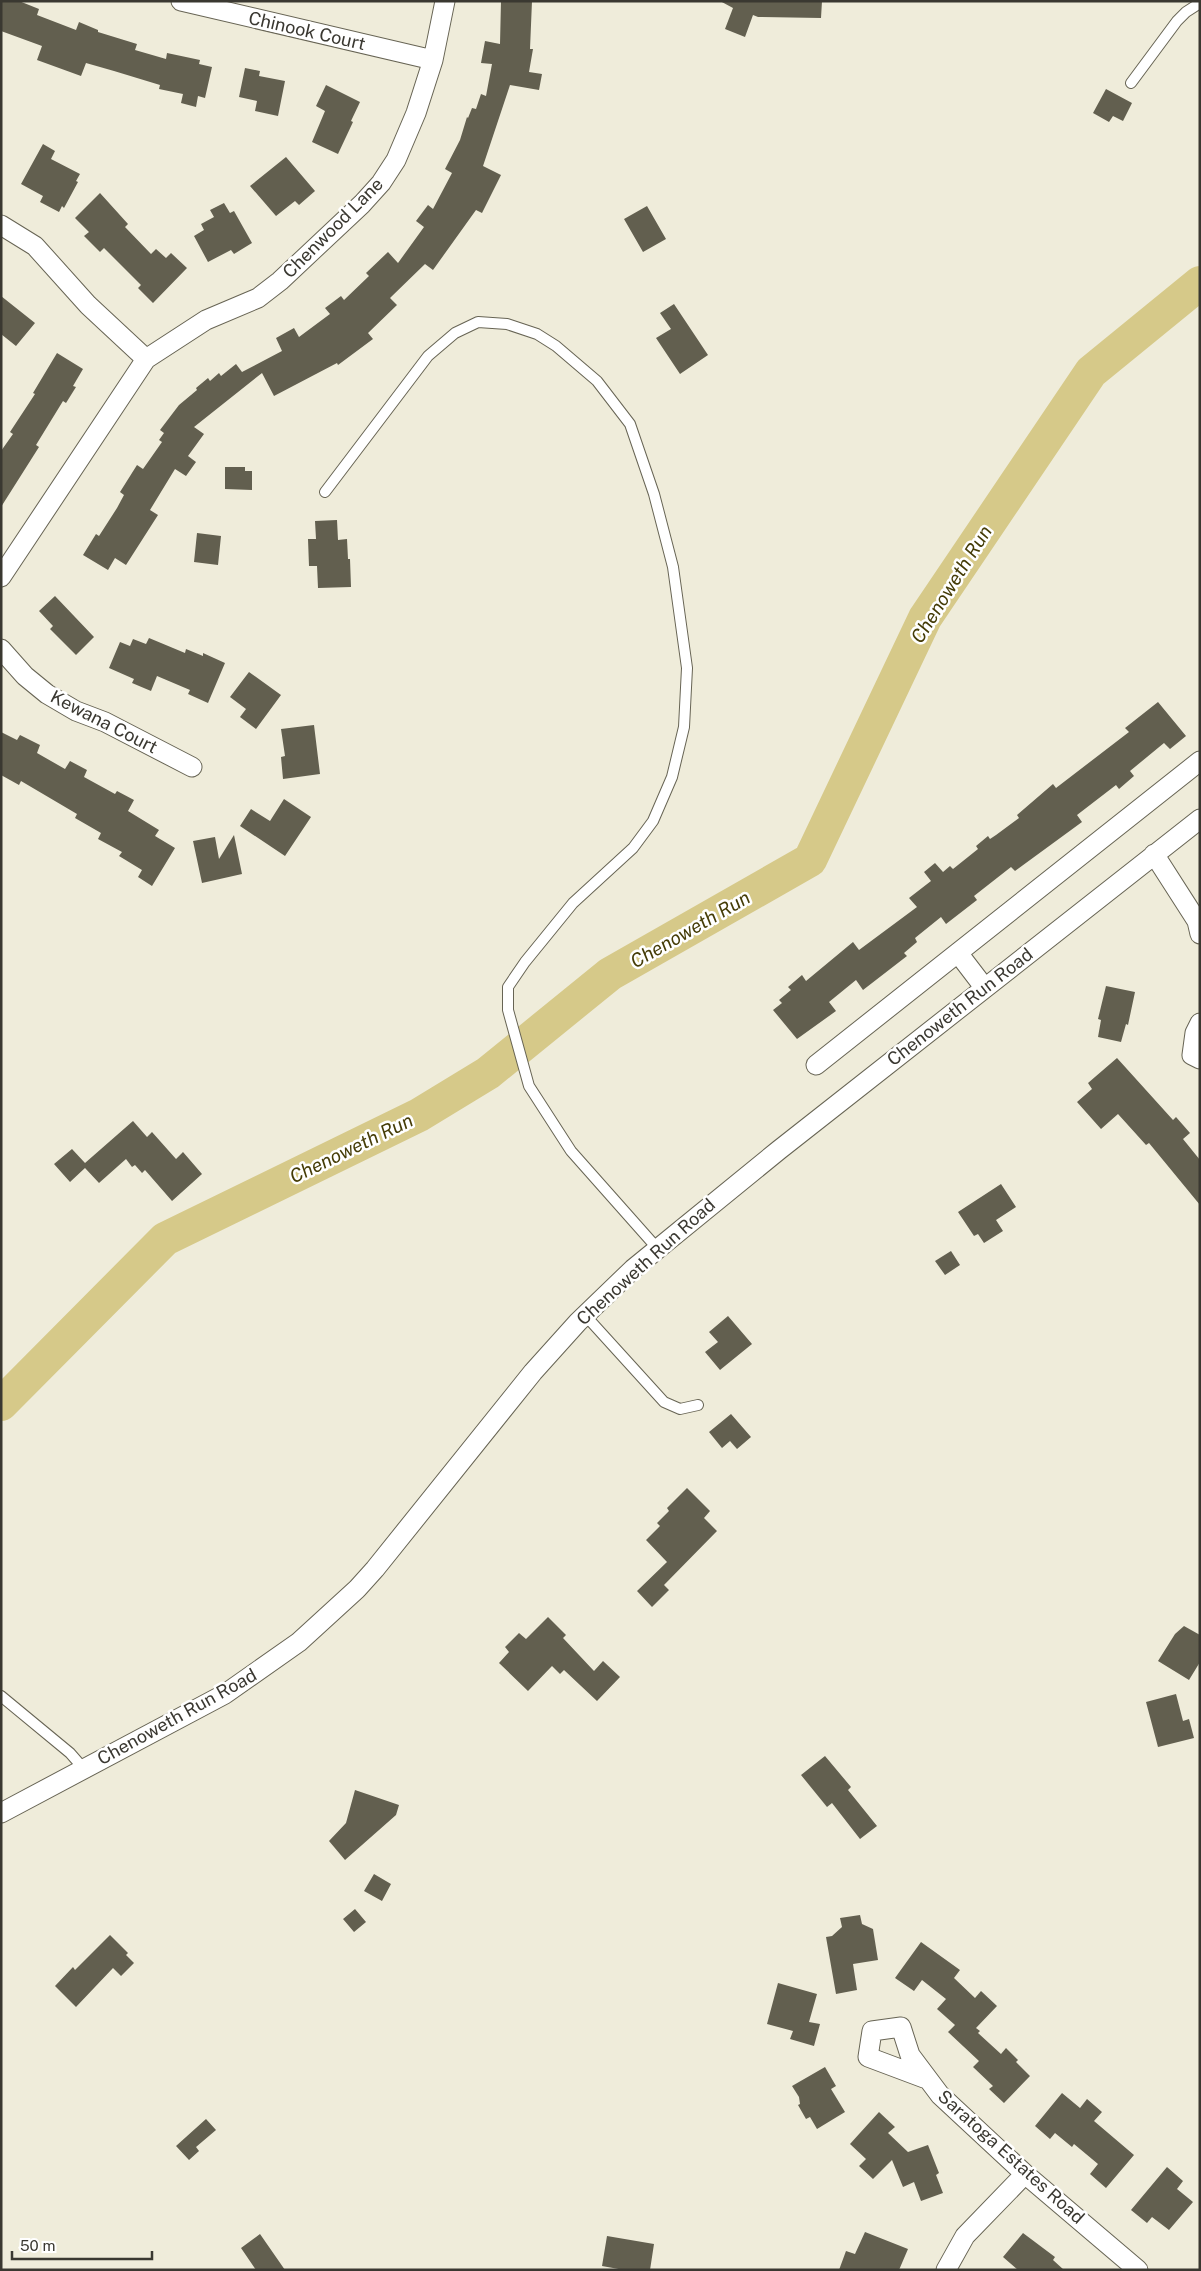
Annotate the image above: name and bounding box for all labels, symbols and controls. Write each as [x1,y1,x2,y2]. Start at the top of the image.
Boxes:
street label: Chinook Court [247,7,368,54]
street label: Chenwood Lane [278,173,387,282]
water label: Chenoweth Run [906,521,996,647]
street label: Kewana Court [47,686,161,758]
water label: Chenoweth Run [626,886,754,972]
street label: Chenoweth Run Road [883,943,1037,1070]
water label: Chenoweth Run [286,1109,416,1187]
street label: Chenoweth Run Road [572,1194,719,1329]
street label: Chenoweth Run Road [93,1664,260,1769]
street label: Saratoga Estates Road [934,2085,1089,2228]
scale bar [12,2228,152,2260]
text: 50 m [20,2237,55,2254]

